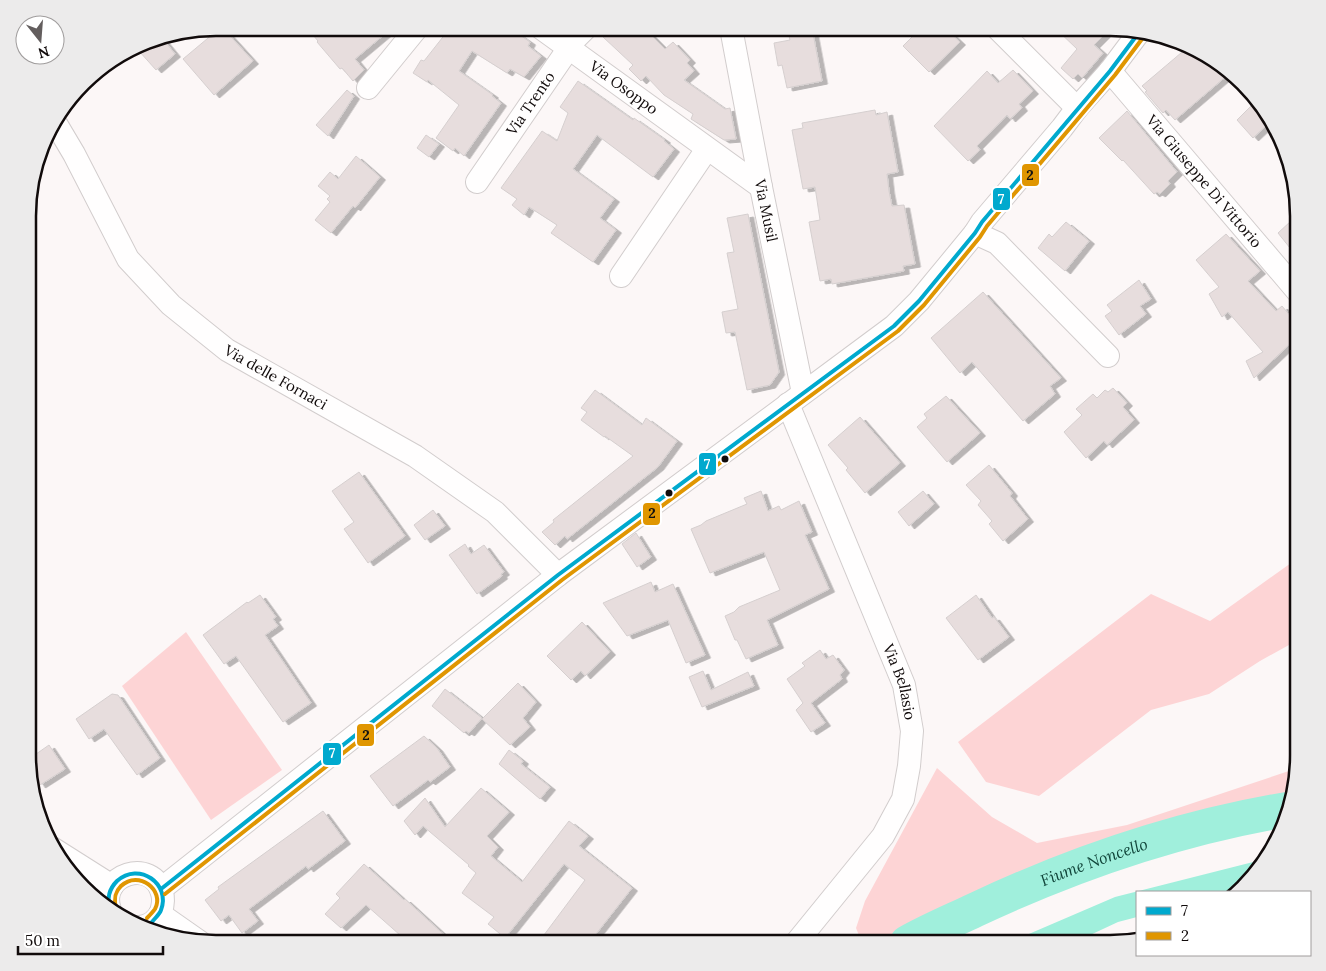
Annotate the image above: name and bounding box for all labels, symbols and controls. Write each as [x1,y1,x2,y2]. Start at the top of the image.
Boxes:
north arrow [15,15,65,65]
text: N [36,42,52,63]
street label: Via Osoppo [585,56,662,119]
street label: Via Trento [501,68,559,140]
street label: Via Giuseppe Di Vittorio [1142,110,1266,252]
line badge: 2 [1021,163,1040,187]
text: 2 [1026,166,1034,184]
street label: Via Musil [751,177,782,244]
line badge: 7 [992,187,1011,211]
text: 7 [998,190,1005,208]
street label: Via delle Fornaci [220,340,331,414]
line badge: 7 [698,452,717,476]
unlabelled marker [720,454,730,464]
text: 7 [704,455,711,473]
unlabelled marker [664,488,674,498]
line badge: 2 [642,502,661,526]
text: 2 [648,504,656,522]
street label: Via Bellasio [879,640,920,722]
line badge: 2 [356,723,375,747]
text: 2 [362,726,370,744]
line badge: 7 [322,742,342,766]
text: 7 [329,744,336,762]
water label: Fiume Noncello [1037,833,1150,890]
legend [1136,891,1311,956]
text: 7 [1181,901,1188,920]
scale bar [18,924,162,956]
text: 2 [1181,926,1189,945]
text: 50 m [25,931,60,950]

